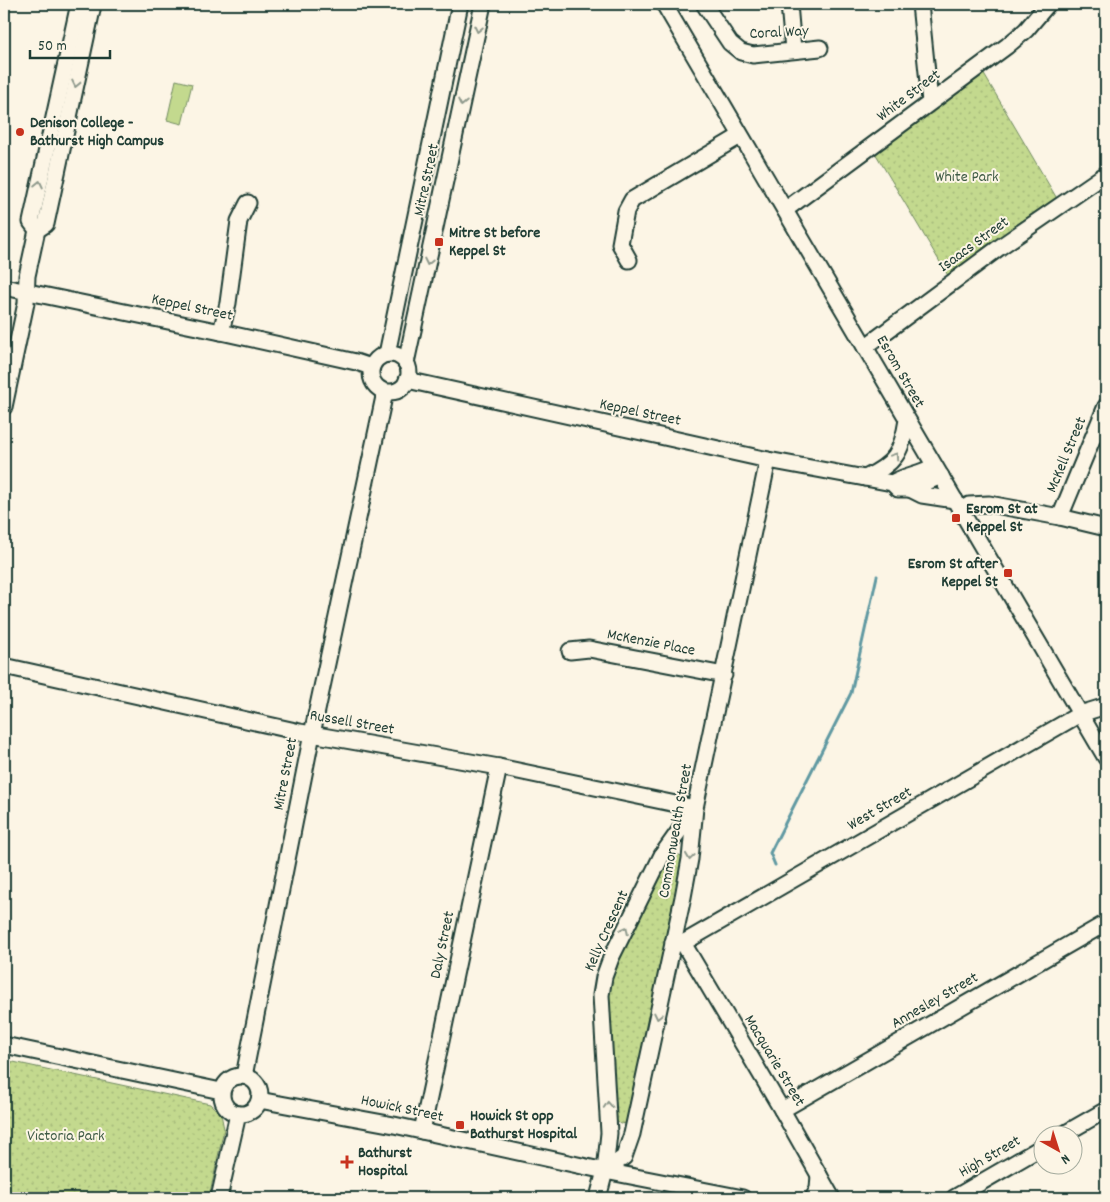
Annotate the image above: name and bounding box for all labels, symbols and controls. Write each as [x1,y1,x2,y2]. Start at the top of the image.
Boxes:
street label: Coral Way [749,20,810,46]
one-way arrow [473,25,484,34]
scale bar [30,28,110,60]
text: 50 m [38,36,67,58]
street label: White Street [872,64,946,128]
one-way arrow [71,80,82,89]
one-way arrow [457,98,468,107]
place label: Denison College - Bathurst High Campus [30,112,164,153]
marker: Denison College - Bathurst High Campus [14,126,26,138]
street label: Mitre Street [408,141,446,218]
park label: White Park [935,166,999,189]
one-way arrow [33,180,44,189]
street label: Isaacs Street [934,211,1014,279]
place label: Mitre St before Keppel St [449,222,540,263]
marker: Mitre St before Keppel St [433,236,445,248]
one-way arrow [423,257,434,266]
street label: Keppel Street [149,288,235,328]
street label: Esrom Street [870,331,930,413]
street label: Keppel Street [597,393,683,433]
street label: McKell Street [1041,413,1093,497]
one-way arrow [889,452,898,462]
place label: Esrom St at Keppel St [966,498,1038,539]
marker: Esrom St at Keppel St [950,512,962,524]
place label: Esrom St after Keppel St [908,553,999,594]
marker: Esrom St after Keppel St [1002,567,1014,579]
street label: McKenzie Place [605,623,697,663]
street label: Russell Street [308,704,396,742]
street label: Mitre Street [268,736,304,812]
street label: Commonwealth Street [653,762,699,900]
street label: West Street [843,781,917,837]
one-way arrow [685,853,696,861]
street label: Kelly Crescent [579,887,635,975]
street label: Daly Street [425,909,461,981]
one-way arrow [619,926,629,935]
street label: Annesley Street [887,967,983,1035]
street label: Macquarie Street [738,1011,811,1111]
one-way arrow [653,1012,663,1021]
street label: Howick Street [358,1089,446,1129]
one-way arrow [602,1101,613,1109]
place label: Howick St opp Bathurst Hospital [470,1105,577,1146]
marker: Howick St opp Bathurst Hospital [454,1119,466,1131]
north arrow [1032,1124,1082,1174]
park label: Victoria Park [27,1125,105,1148]
street label: High Street [955,1130,1025,1184]
place label: Bathurst Hospital [358,1142,412,1183]
text: N [1056,1149,1074,1169]
marker: Bathurst Hospital [340,1155,354,1169]

